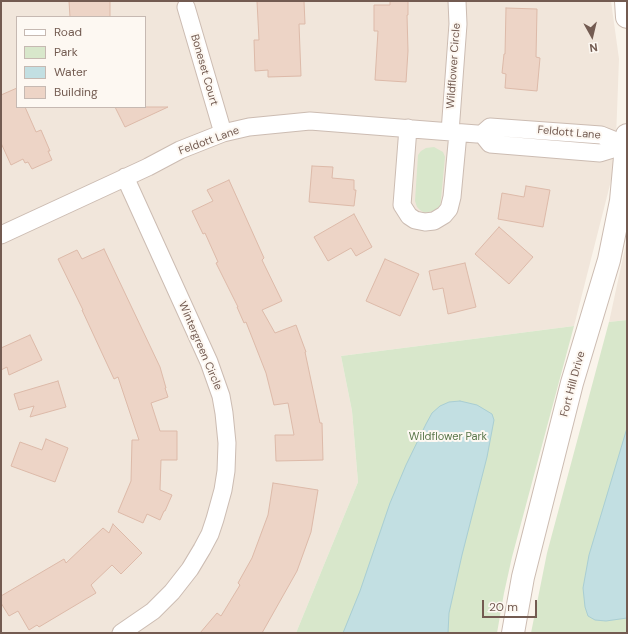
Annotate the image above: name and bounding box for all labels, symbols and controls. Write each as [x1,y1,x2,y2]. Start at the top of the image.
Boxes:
legend [16,16,146,108]
north arrow [572,16,612,56]
street label: Wildflower Circle [444,23,464,109]
text: Road [54,24,82,40]
street label: Boneset Court [188,33,220,107]
text: N [589,40,599,55]
text: Park [54,44,78,60]
text: Water [54,64,87,80]
text: Building [54,84,98,100]
street label: Feldott Lane [177,124,241,158]
street label: Feldott Lane [537,124,601,142]
street label: Wintergreen Circle [175,300,225,392]
street label: Fort Hill Drive [558,350,588,418]
park label: Wildflower Park [409,430,487,444]
scale bar [484,592,539,618]
text: 20 m [489,599,518,615]

